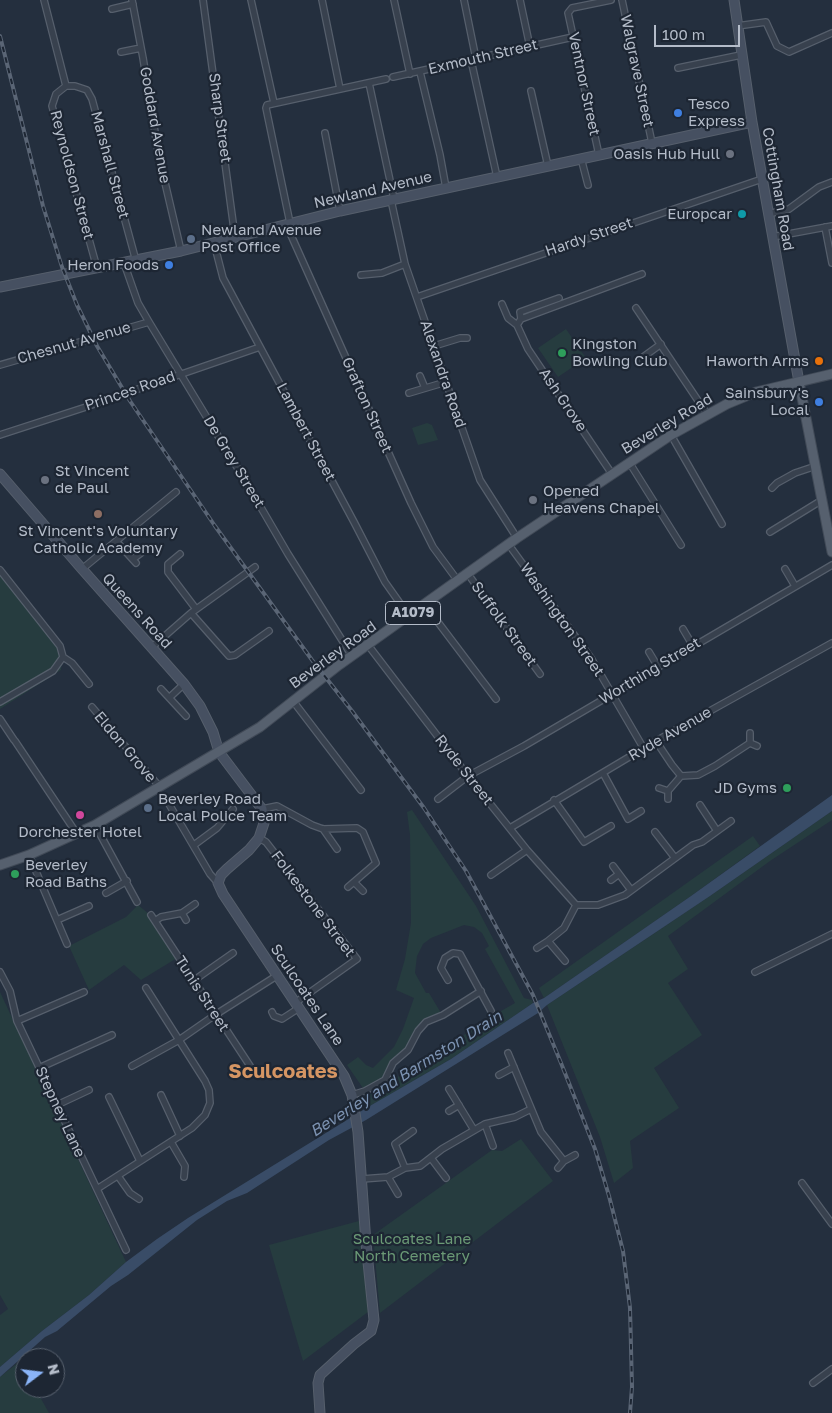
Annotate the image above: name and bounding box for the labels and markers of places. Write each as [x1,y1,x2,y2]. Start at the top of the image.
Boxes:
place label: Tesco Express [688,95,745,130]
marker: Tesco Express [672,107,684,119]
place label: Oasis Hub Hull [613,145,720,163]
marker: Oasis Hub Hull [724,148,736,160]
place label: Europcar [667,205,732,223]
marker: Europcar [736,208,748,220]
place label: Newland Avenue Post Office [201,221,322,256]
marker: Newland Avenue Post Office [185,233,197,245]
place label: Heron Foods [67,256,159,274]
marker: Heron Foods [163,259,175,271]
place label: Kingston Bowling Club [572,335,667,370]
marker: Kingston Bowling Club [556,347,568,359]
place label: Haworth Arms [706,352,809,370]
marker: Haworth Arms [813,355,825,367]
place label: Sainsbury's Local [725,384,809,419]
marker: Sainsbury's Local [813,396,825,408]
place label: St Vincent de Paul [55,462,129,497]
marker: St Vincent de Paul [39,474,51,486]
place label: Opened Heavens Chapel [543,482,660,517]
marker: Opened Heavens Chapel [527,494,539,506]
marker: St Vincent's Voluntary Catholic Academy [92,508,104,520]
place label: St Vincent's Voluntary Catholic Academy [18,522,178,557]
place label: JD Gyms [714,779,777,797]
marker: JD Gyms [781,782,793,794]
place label: Beverley Road Local Police Team [158,790,287,825]
marker: Beverley Road Local Police Team [142,802,154,814]
marker: Dorchester Hotel [74,809,86,821]
place label: Dorchester Hotel [18,823,142,841]
place label: Beverley Road Baths [25,856,107,891]
marker: Beverley Road Baths [9,868,21,880]

